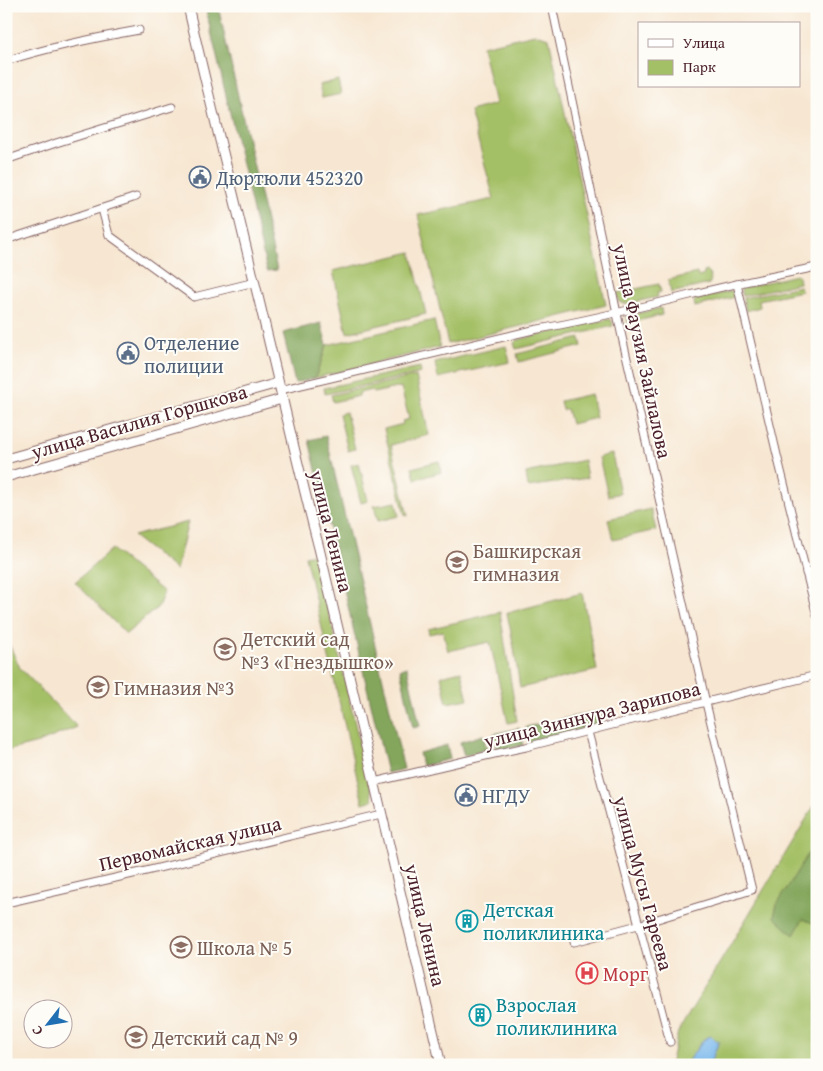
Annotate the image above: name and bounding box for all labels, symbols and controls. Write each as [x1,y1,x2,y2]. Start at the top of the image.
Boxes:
legend [638,22,800,88]
text: Улица [683,32,726,53]
text: Парк [683,56,716,77]
place label: Дюртюли 452320 [215,163,363,192]
public building icon: Дюртюли 452320 [188,165,212,189]
street label: улица Фаузия Зайлалова [606,240,680,462]
place label: Отделение полиции [144,328,239,380]
public building icon: Отделение полиции [116,341,140,365]
street label: улица Василия Горшкова [27,376,251,466]
street label: улица Ленина [303,466,361,596]
place label: Башкирская гимназия [473,536,581,588]
school or university icon: Башкирская гимназия [445,550,469,574]
place label: Детский сад №3 «Гнездышко» [240,624,394,676]
school or university icon: Детский сад №3 «Гнездышко» [213,637,237,661]
place label: Гимназия №3 [114,673,235,702]
street label: улица Зиннура Зарипова [480,673,704,755]
school or university icon: Гимназия №3 [86,675,110,699]
place label: НГДУ [482,781,531,810]
public building icon: НГДУ [454,783,478,807]
street label: улица Мусы Гареева [606,792,681,974]
street label: Первомайская улица [96,808,284,878]
street label: улица Ленина [398,860,454,990]
place label: Детская поликлиника [482,895,605,947]
building icon: Детская поликлиника [455,909,479,933]
place label: Школа № 5 [197,933,292,962]
school or university icon: Школа № 5 [169,935,193,959]
place label: Морг [603,959,649,988]
hospital icon: Морг [575,961,599,985]
place label: Взрослая поликлиника [496,990,618,1042]
north arrow [22,998,72,1048]
building icon: Взрослая поликлиника [468,1003,492,1027]
text: С [26,1022,47,1039]
place label: Детский сад № 9 [151,1023,298,1052]
school or university icon: Детский сад № 9 [124,1025,148,1049]

